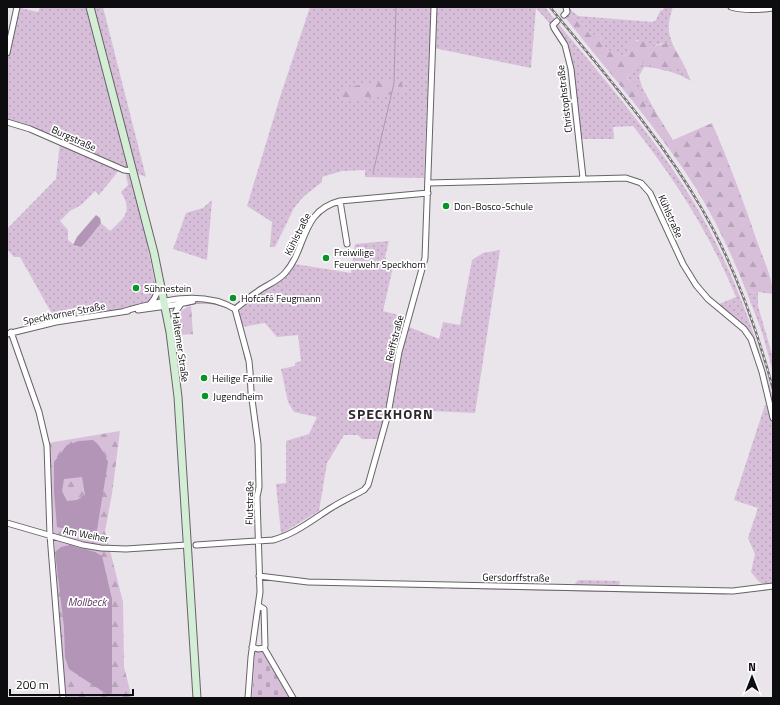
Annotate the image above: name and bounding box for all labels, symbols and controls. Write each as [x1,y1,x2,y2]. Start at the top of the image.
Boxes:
street label: Christophstraße [553,64,576,134]
street label: Burgstraße [49,122,99,155]
street label: Kühlstraße [654,192,687,240]
place label: Don-Bosco-Schule [454,199,533,214]
marker: Don-Bosco-Schule [441,201,451,211]
street label: Kühlstraße [280,210,315,258]
place label: Freiwilige Feuerwehr Speckhorn [334,245,426,272]
marker: Freiwilige Feuerwehr Speckhorn [321,253,331,263]
place label: Sühnestein [144,281,191,296]
marker: Sühnestein [131,283,141,293]
place label: Hofcafé Feugmann [241,291,321,306]
marker: Hofcafé Feugmann [228,293,238,303]
street label: Speckhorner Straße [22,298,106,329]
street label: Halterner Straße [168,311,193,383]
street label: Reiffstraße [381,313,407,363]
place label: Heilige Familie [212,371,273,386]
marker: Heilige Familie [199,373,209,383]
place label: Jugendheim [213,389,263,404]
marker: Jugendheim [200,391,210,401]
district label: SPECKHORN [348,403,434,424]
street label: Flutstraße [242,481,257,525]
street label: Am Weiher [62,523,111,546]
street label: Gersdorffstraße [482,569,550,586]
water label: Mollbeck [68,594,107,610]
north arrow [732,657,772,697]
text: N [748,659,756,675]
scale bar [10,671,133,697]
text: 200 m [16,675,49,694]

